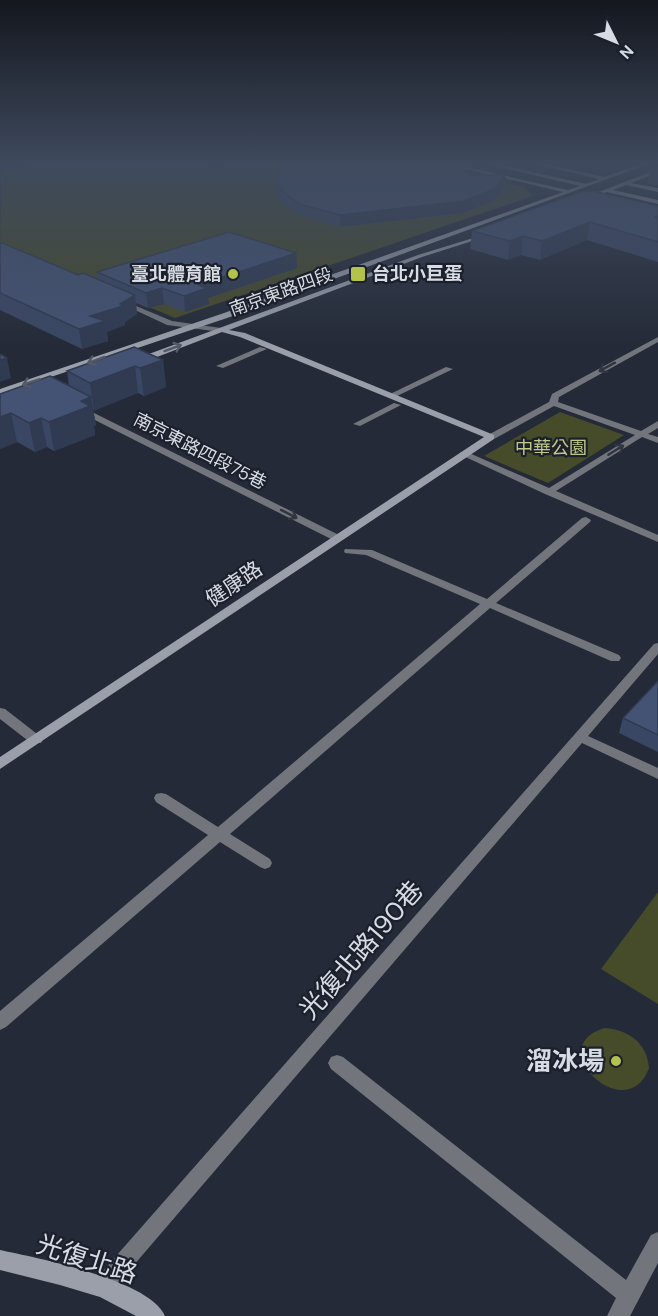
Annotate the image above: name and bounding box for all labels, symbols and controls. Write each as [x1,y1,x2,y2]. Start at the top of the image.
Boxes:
north arrow [586,12,646,72]
text: N [615,40,638,63]
place label: 臺北體育館 [131,262,221,286]
street label: 南京東路四段 [226,262,336,322]
place label: 台北小巨蛋 [372,262,462,286]
marker: 台北小巨蛋 [349,265,367,283]
marker: 臺北體育館 [226,267,240,281]
one-way arrow [163,342,182,353]
one-way arrow [88,355,106,366]
one-way arrow [599,361,616,373]
one-way arrow [22,377,41,388]
street label: 南京東路四段75巷 [129,407,271,495]
park label: 中華公園 [515,436,587,460]
one-way arrow [607,444,624,456]
one-way arrow [280,509,298,521]
street label: 健康路 [200,555,268,613]
street label: 光復北路190巷 [292,874,430,1026]
place label: 溜冰場 [526,1044,604,1078]
marker: 溜冰場 [609,1054,623,1068]
street label: 光復北路 [32,1227,142,1291]

